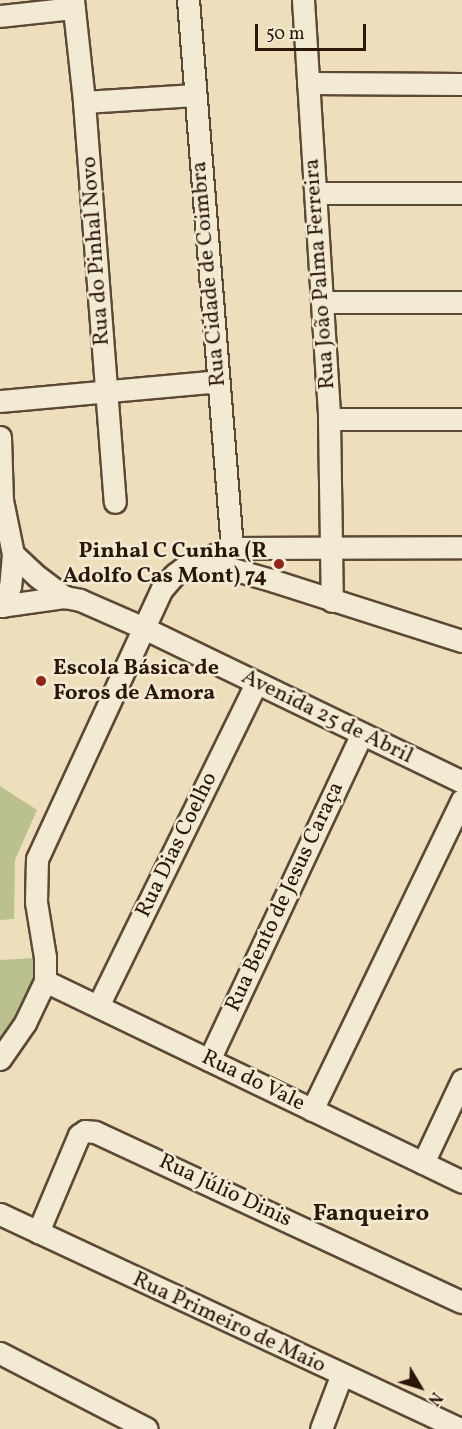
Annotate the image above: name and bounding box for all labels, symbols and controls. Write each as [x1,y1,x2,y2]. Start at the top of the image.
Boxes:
scale bar [258,12,369,50]
text: 50 m [266,22,305,47]
street label: Rua do Pinhal Novo [76,155,116,347]
street label: Rua João Palma Ferreira [299,158,341,390]
street label: Rua Cidade de Coimbra [186,160,232,388]
place label: Pinhal C Cunha (R Adolfo Cas Mont) 74 [63,538,267,590]
marker: Pinhal C Cunha (R Adolfo Cas Mont) 74 [272,557,286,571]
place label: Escola Básica de Foros de Amora [53,655,219,706]
street label: Avenida 25 de Abril [237,664,417,770]
marker: Escola Básica de Foros de Amora [34,674,48,688]
street label: Rua Dias Coelho [130,768,224,922]
street label: Rua Bento de Jesus Caraça [220,778,350,1016]
street label: Rua do Vale [197,1044,309,1118]
street label: Rua Júlio Dinis [154,1149,296,1233]
district label: Fanqueiro [313,1201,429,1229]
street label: Rua Primeiro de Maio [128,1267,330,1379]
north arrow [390,1357,450,1417]
text: N [422,1387,446,1409]

